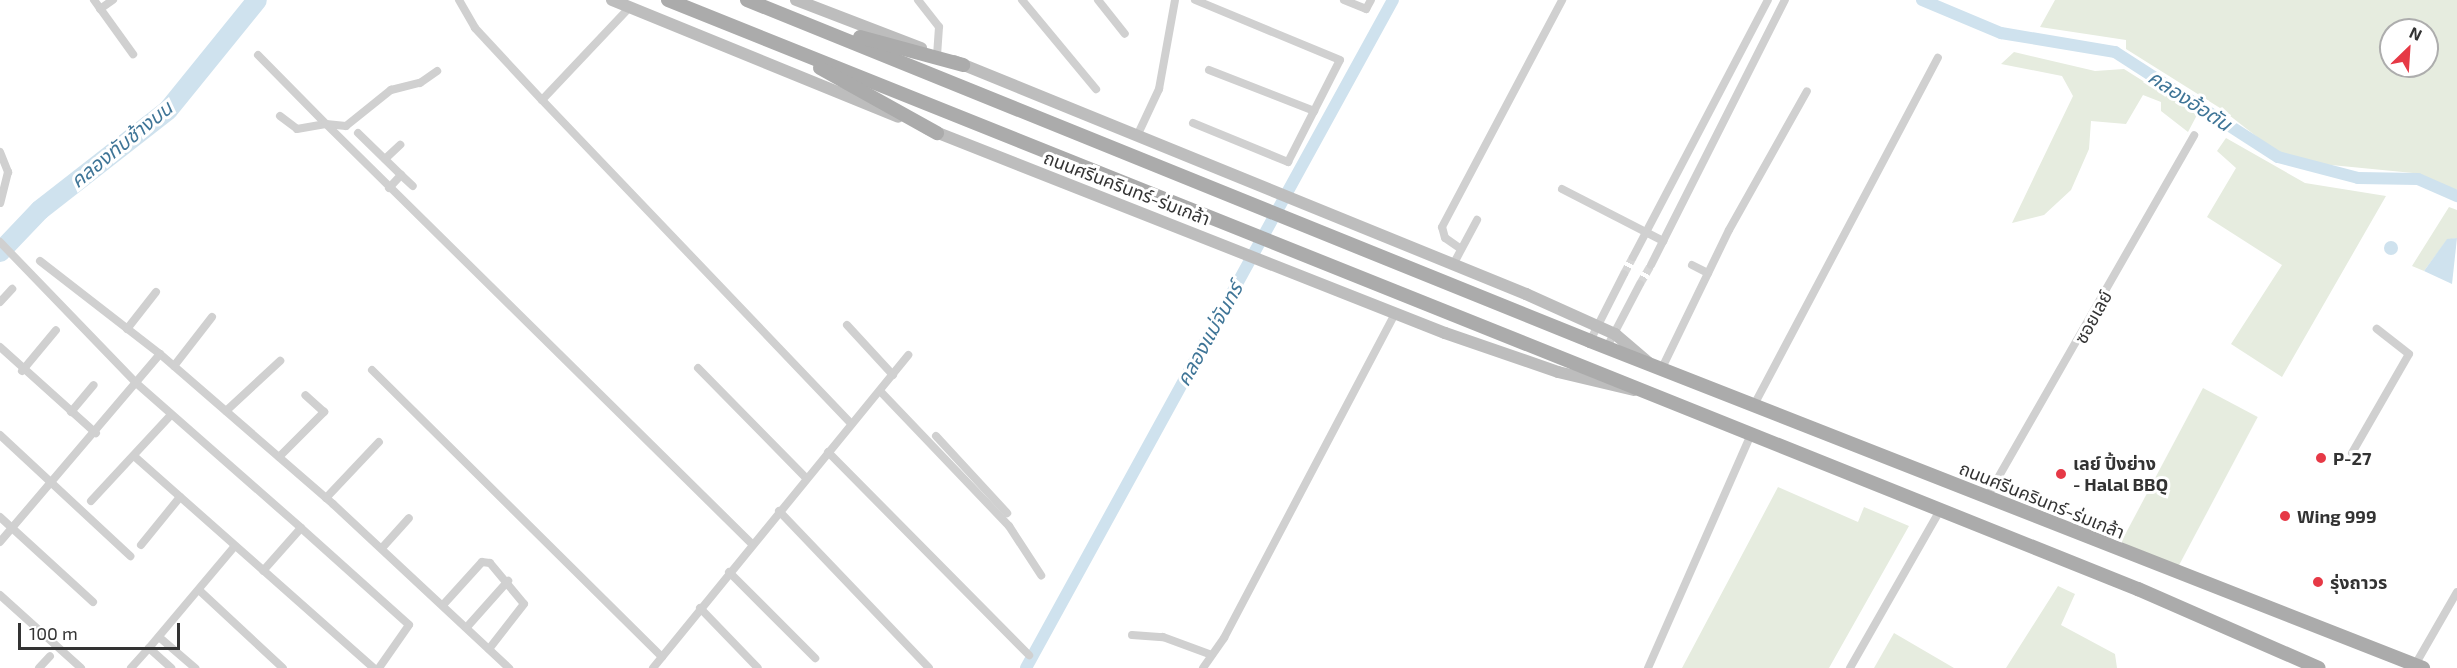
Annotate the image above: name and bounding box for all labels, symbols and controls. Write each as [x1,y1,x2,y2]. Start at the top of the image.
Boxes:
north arrow [2379,18,2439,78]
text: N [2407,22,2425,44]
water label: คลองอ้อตัน [2144,64,2236,136]
water label: คลองทับช้างบน [65,96,177,192]
street label: ถนนศรีนครินทร์-ร่มเกล้า [1041,146,1213,230]
water label: คลองแม่จันทร์ [1171,278,1247,390]
street label: ซอยเลย์ [2070,287,2116,347]
place label: P-27 [2333,447,2371,469]
marker: P-27 [2314,451,2328,465]
place label: เลย์ ปิ้งย่าง - Halal BBQ [2073,453,2168,496]
street label: ถนนศรีนครินทร์-ร่มเกล้า [1956,457,2128,543]
marker: เลย์ ปิ้งย่าง - Halal BBQ [2054,467,2068,481]
place label: Wing 999 [2297,505,2377,527]
marker: Wing 999 [2278,509,2292,523]
place label: รุ่งถาวร [2330,571,2387,593]
marker: รุ่งถาวร [2311,575,2325,589]
scale bar [21,611,183,649]
text: 100 m [29,622,78,644]

